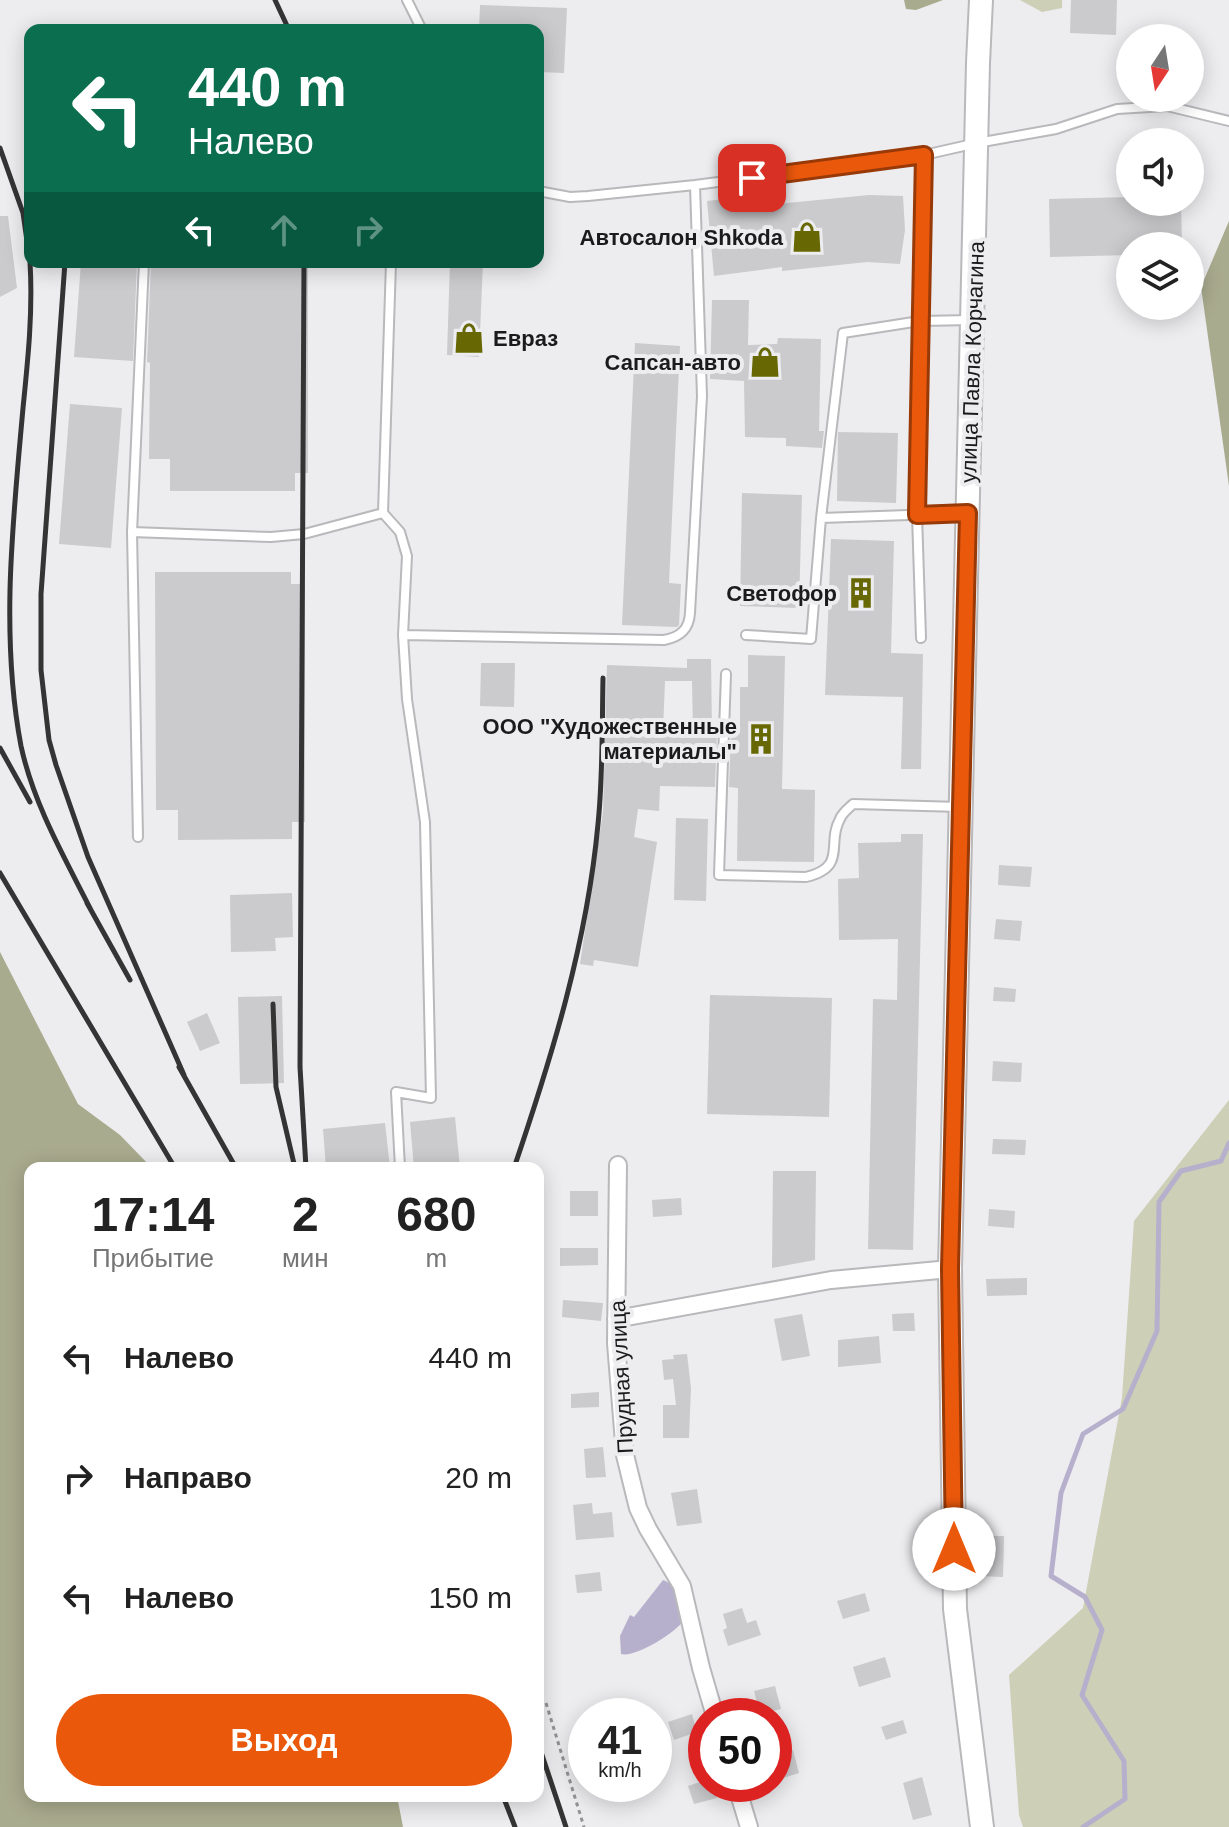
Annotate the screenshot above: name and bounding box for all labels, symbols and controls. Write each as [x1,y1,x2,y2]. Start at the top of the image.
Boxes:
north arrow [1116,24,1204,112]
map controls [1116,24,1204,320]
text: 440 m [188,55,347,118]
icon: left [56,56,160,160]
text: Налево [188,121,314,162]
button: sound [1116,128,1204,216]
pin [718,144,786,212]
icon: arrive [730,156,774,200]
icon: left [178,208,222,252]
icon: ahead [262,208,306,252]
icon: right [346,208,390,252]
shop icon: Автосалон Shkoda [790,220,824,254]
place label: Автосалон Shkoda [580,225,784,250]
button: layers [1116,232,1204,320]
street label: улица Павла Корчагина [956,240,989,483]
shop icon: Евраз [452,321,486,355]
place label: Евраз [493,326,558,351]
shop icon: Сапсан-авто [748,345,782,379]
place label: Сапсан-авто [605,350,741,375]
building icon: Светофор [844,576,878,610]
place label: Светофор [726,581,837,606]
place label: ООО "Художественные материалы" [483,714,737,764]
building icon: ООО "Художественные материалы" [744,722,778,756]
text: 17:14 [92,1188,214,1241]
text: 2 [292,1188,319,1241]
text: 680 [396,1188,476,1241]
text: Прибытие [92,1243,214,1273]
text: мин [282,1243,329,1273]
text: m [426,1243,447,1273]
street label: Прудная улица [605,1299,638,1454]
icon: left [56,1336,100,1380]
text: Налево [124,1341,234,1374]
text: 440 m [429,1341,512,1374]
icon: right [56,1456,100,1500]
text: Направо [124,1461,252,1494]
text: 20 m [445,1461,512,1494]
position arrow [912,1507,996,1591]
icon: left [56,1576,100,1620]
text: Налево [124,1581,234,1614]
text: 150 m [429,1581,512,1614]
button: Выход [56,1694,512,1786]
speed limit sign: 50 [688,1698,792,1802]
text: 41 [598,1718,642,1762]
text: km/h [598,1759,642,1781]

